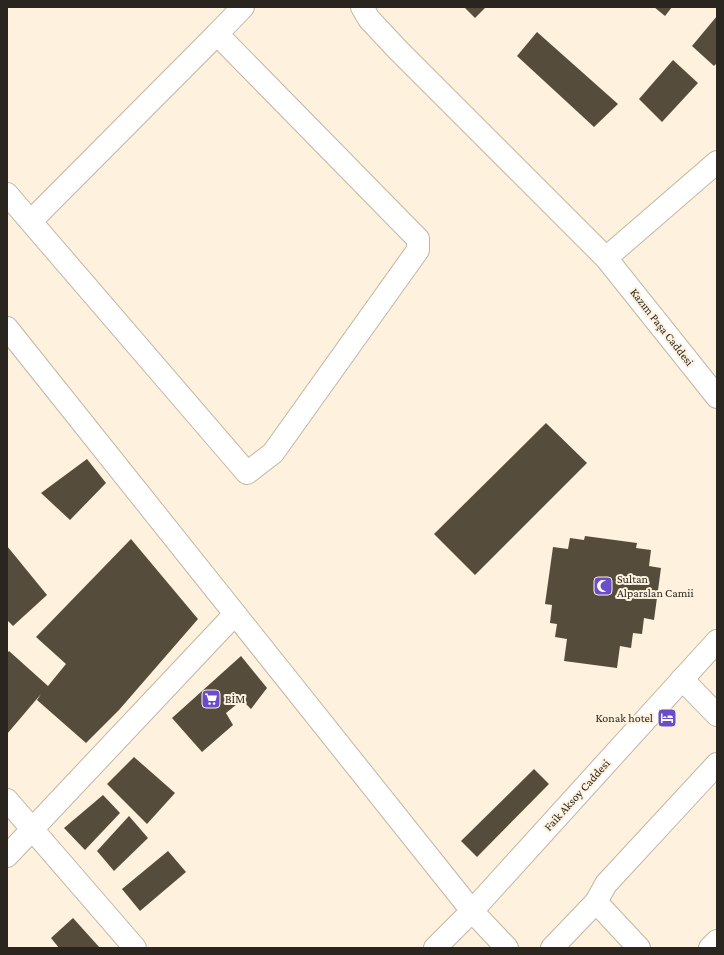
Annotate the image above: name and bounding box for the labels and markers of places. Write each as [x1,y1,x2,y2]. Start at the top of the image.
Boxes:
place label: Sultan Alparslan Camii [617,572,694,600]
mosque icon: Sultan Alparslan Camii [592,575,614,597]
supermarket icon: BİM [200,688,222,710]
place label: BİM [225,692,245,706]
hotel icon: Konak hotel [656,707,678,729]
place label: Konak hotel [596,711,653,725]

